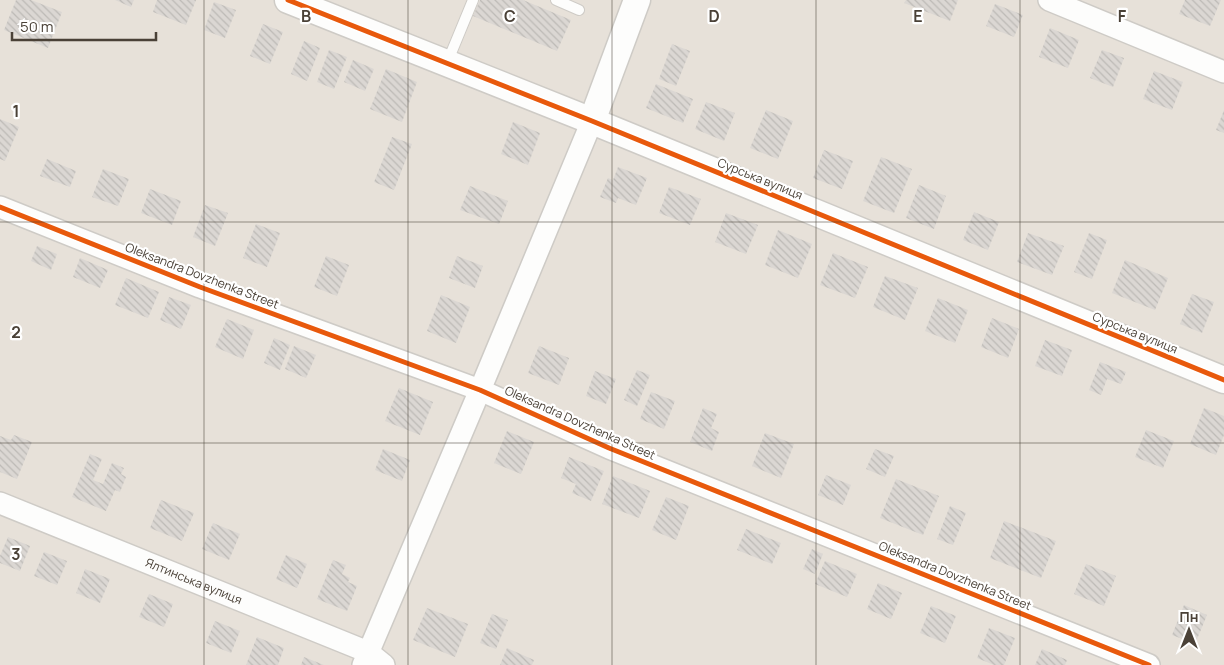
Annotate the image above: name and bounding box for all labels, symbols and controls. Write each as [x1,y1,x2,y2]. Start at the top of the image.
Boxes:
text: B [301,5,311,27]
text: C [504,5,516,27]
text: D [708,5,720,27]
text: E [913,5,923,27]
text: F [1118,5,1127,27]
scale bar [12,10,156,42]
text: 50 m [20,16,54,37]
text: 1 [12,100,20,122]
street label: Сурська вулиця [715,154,805,203]
street label: Oleksandra Dovzhenka Street [123,238,282,313]
street label: Сурська вулиця [1090,308,1180,357]
text: 2 [11,321,21,343]
street label: Oleksandra Dovzhenka Street [502,382,658,464]
street label: Oleksandra Dovzhenka Street [876,537,1034,614]
text: 3 [11,543,21,565]
street label: Ялтинська вулиця [143,554,245,608]
north arrow [1164,605,1214,655]
text: Пн [1180,607,1198,626]

